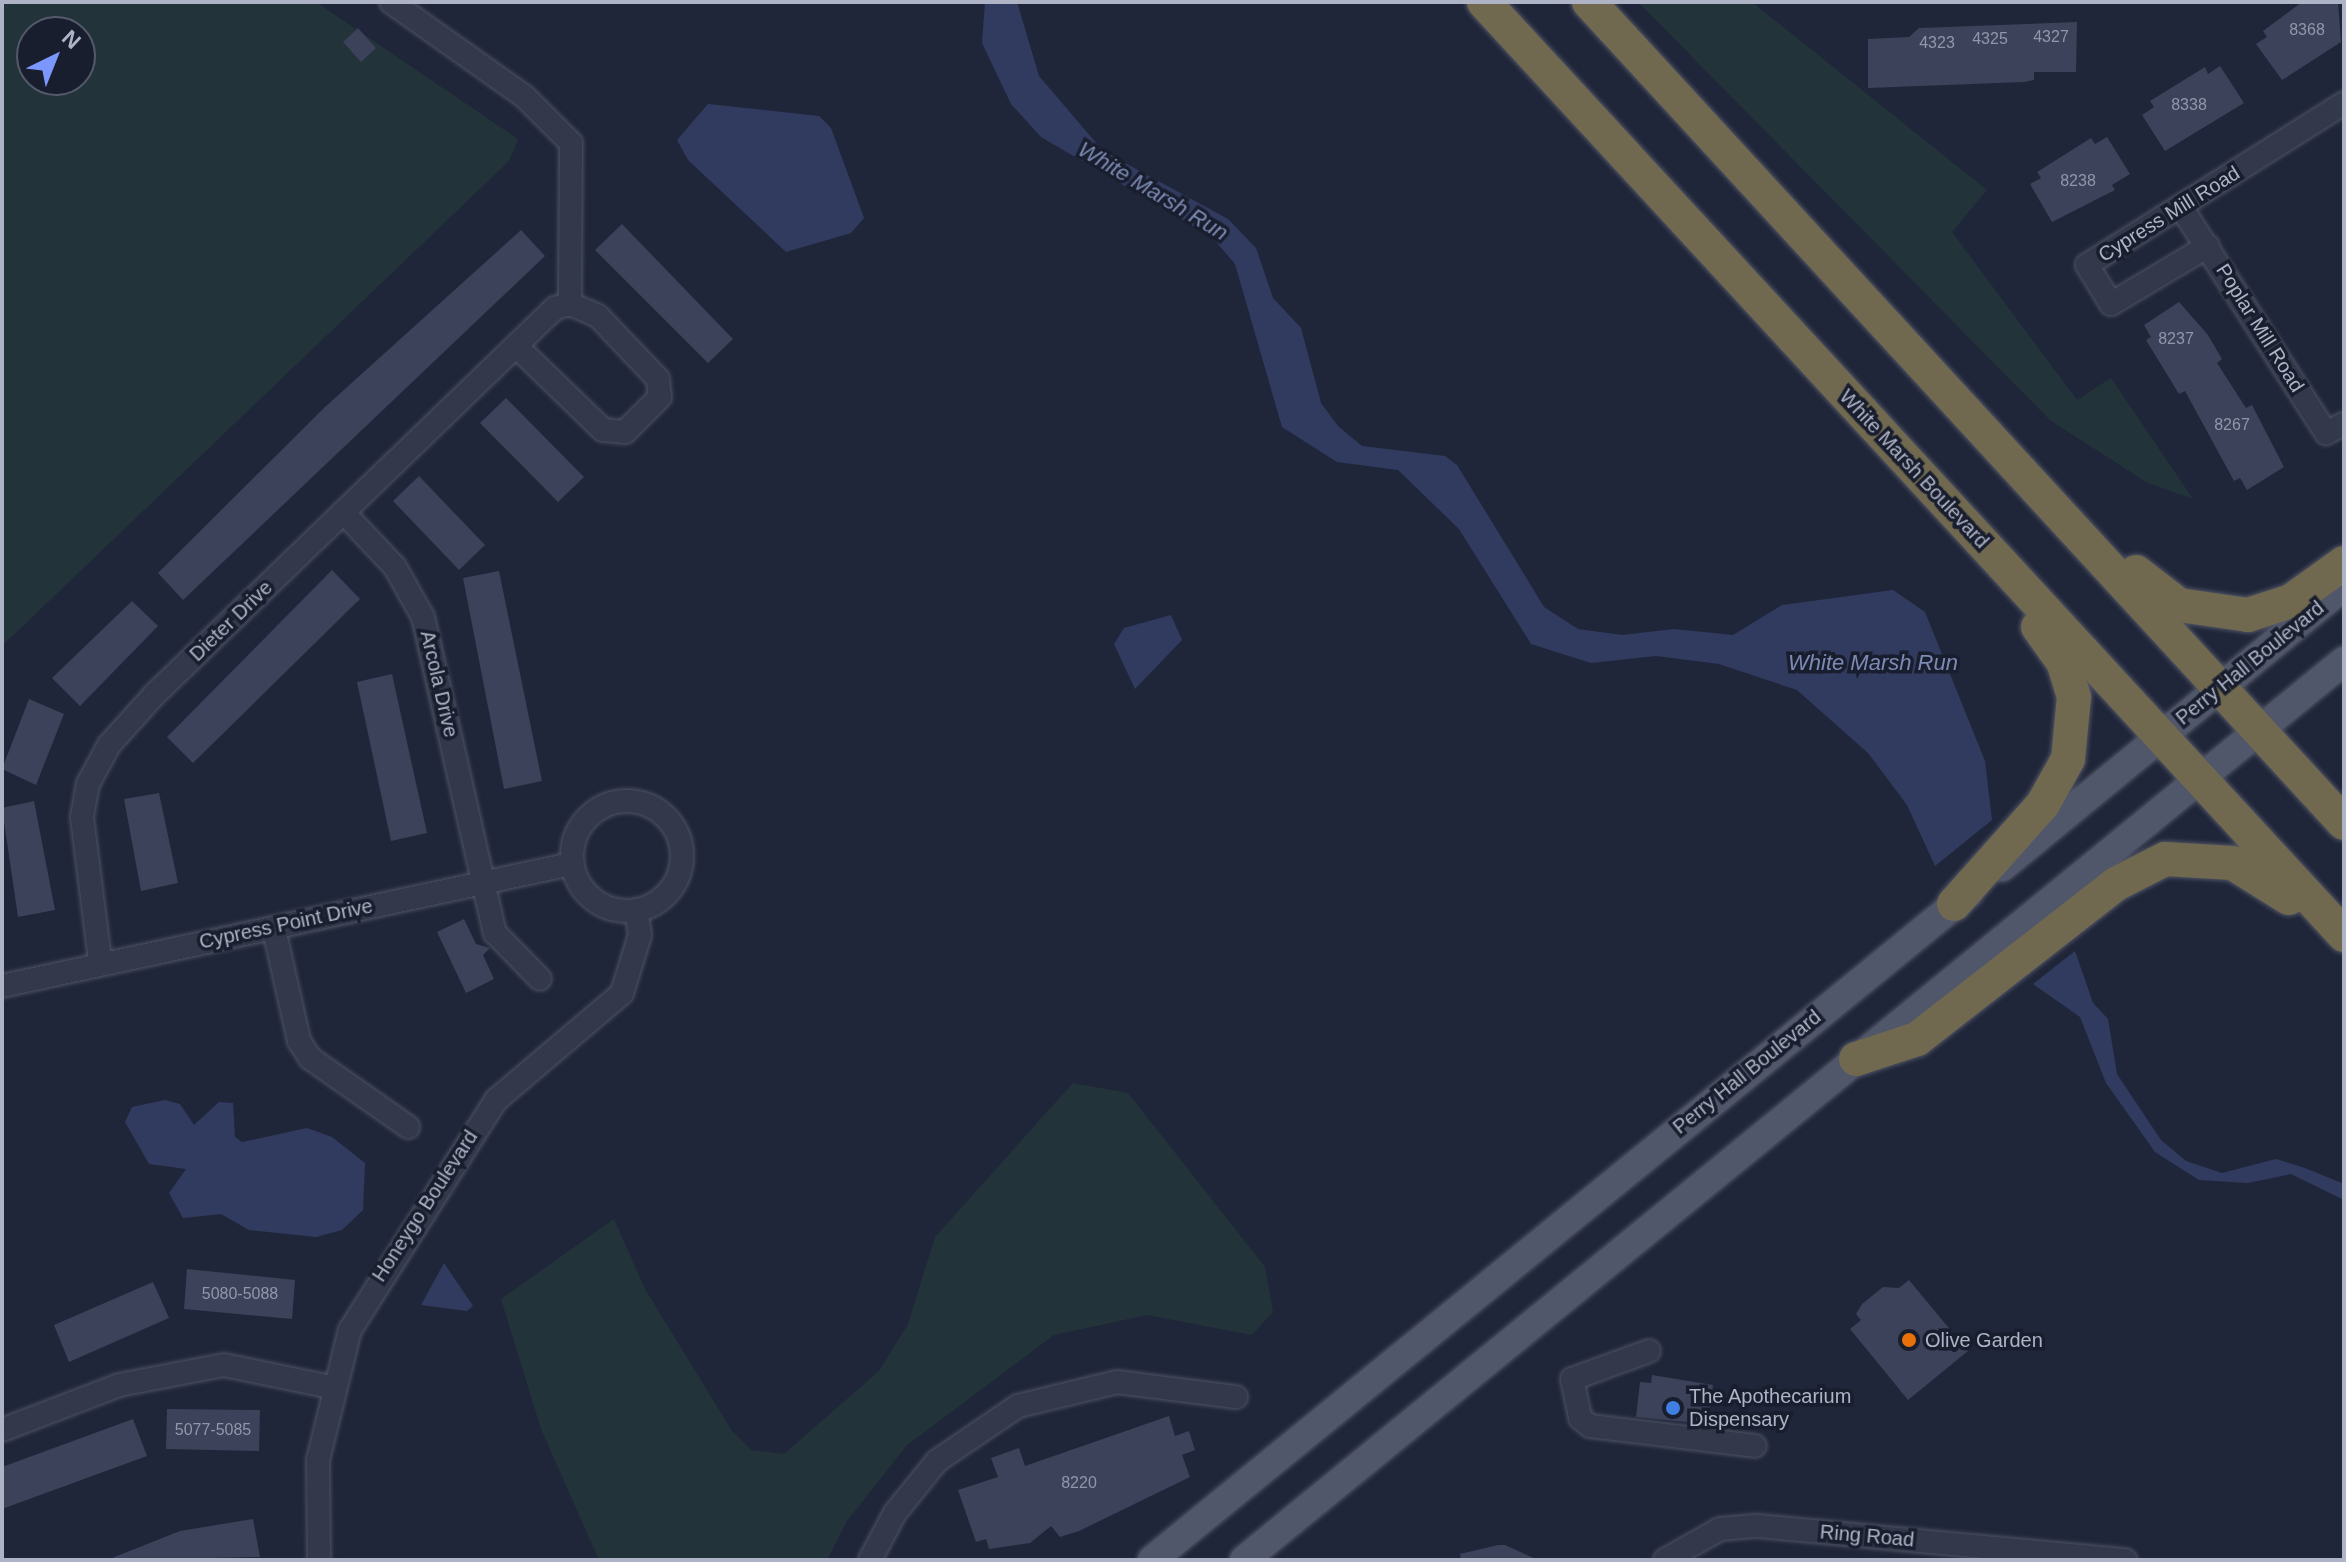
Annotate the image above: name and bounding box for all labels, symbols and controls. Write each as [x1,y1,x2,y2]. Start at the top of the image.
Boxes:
north arrow [16,16,96,96]
house number: 8368 [2289,20,2325,40]
text: N [57,25,86,54]
house number: 4327 [2033,27,2069,47]
house number: 4325 [1972,29,2008,49]
house number: 4323 [1919,33,1955,53]
house number: 8338 [2171,95,2207,115]
water label: White Marsh Run [1073,136,1233,246]
street label: Cypress Mill Road [2094,161,2244,267]
house number: 8238 [2060,171,2096,191]
street label: Poplar Mill Road [2211,259,2309,397]
house number: 8237 [2158,329,2194,349]
street label: White Marsh Boulevard [1834,385,1994,553]
house number: 8267 [2214,415,2250,435]
street label: Dieter Drive [185,576,277,666]
street label: Perry Hall Boulevard [2171,596,2329,730]
street label: Arcola Drive [415,628,463,740]
water label: White Marsh Run [1788,650,1958,676]
street label: Cypress Point Drive [197,894,375,954]
street label: Perry Hall Boulevard [1668,1005,1826,1139]
street label: Honeygo Boulevard [367,1126,483,1286]
house number: 5080-5088 [202,1284,278,1304]
place label: Olive Garden [1925,1328,2043,1352]
marker: Olive Garden [1900,1331,1918,1349]
place label: The Apothecarium Dispensary [1689,1384,1852,1431]
marker: The Apothecarium Dispensary [1664,1399,1682,1417]
house number: 5077-5085 [175,1420,251,1440]
house number: 8220 [1061,1473,1097,1493]
street label: Ring Road [1819,1520,1915,1552]

